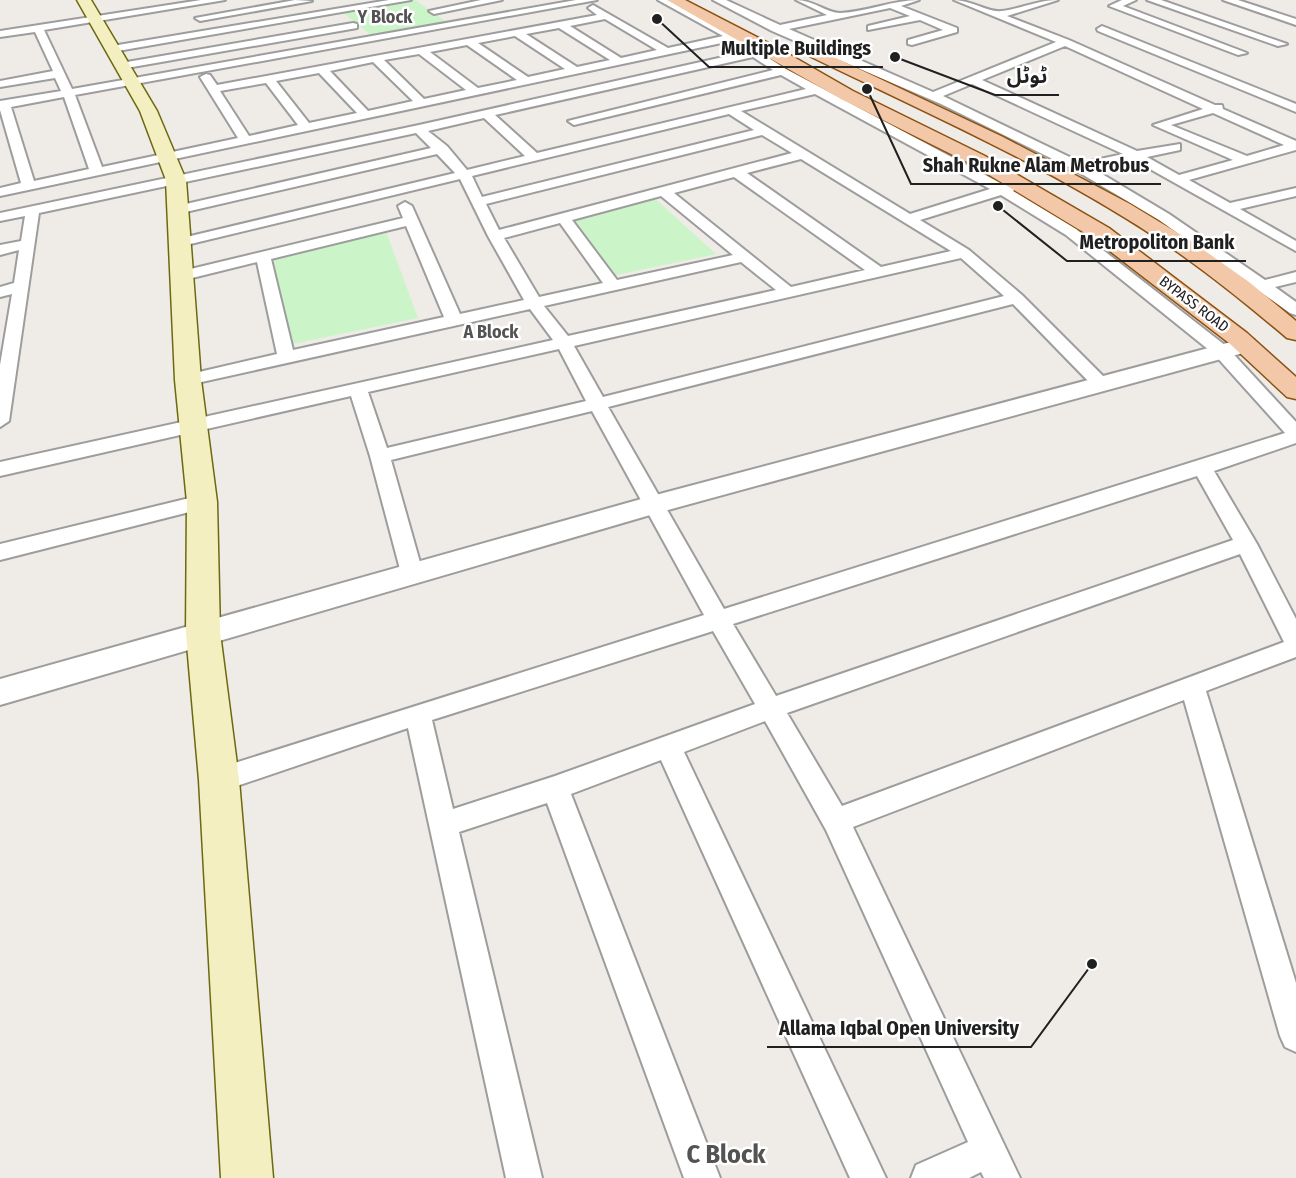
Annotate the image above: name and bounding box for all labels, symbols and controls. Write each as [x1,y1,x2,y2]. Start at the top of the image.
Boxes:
district label: Y Block [356,6,413,28]
callout: Multiple Buildings [709,29,883,67]
text: Multiple Buildings [721,36,871,60]
callout: ٹوٹل [995,57,1059,95]
text: ٹوٹل [1007,64,1047,88]
callout: Shah Rukne Alam Metrobus [911,146,1161,184]
text: Shah Rukne Alam Metrobus [923,153,1150,177]
callout: Metropoliton Bank [1067,223,1246,261]
text: Metropoliton Bank [1080,230,1235,254]
street label: BYPASS ROAD [1156,272,1232,336]
district label: A Block [462,321,519,343]
callout: Allama Iqbal Open University [767,1009,1031,1047]
text: Allama Iqbal Open University [778,1016,1019,1040]
district label: C Block [687,1139,766,1170]

